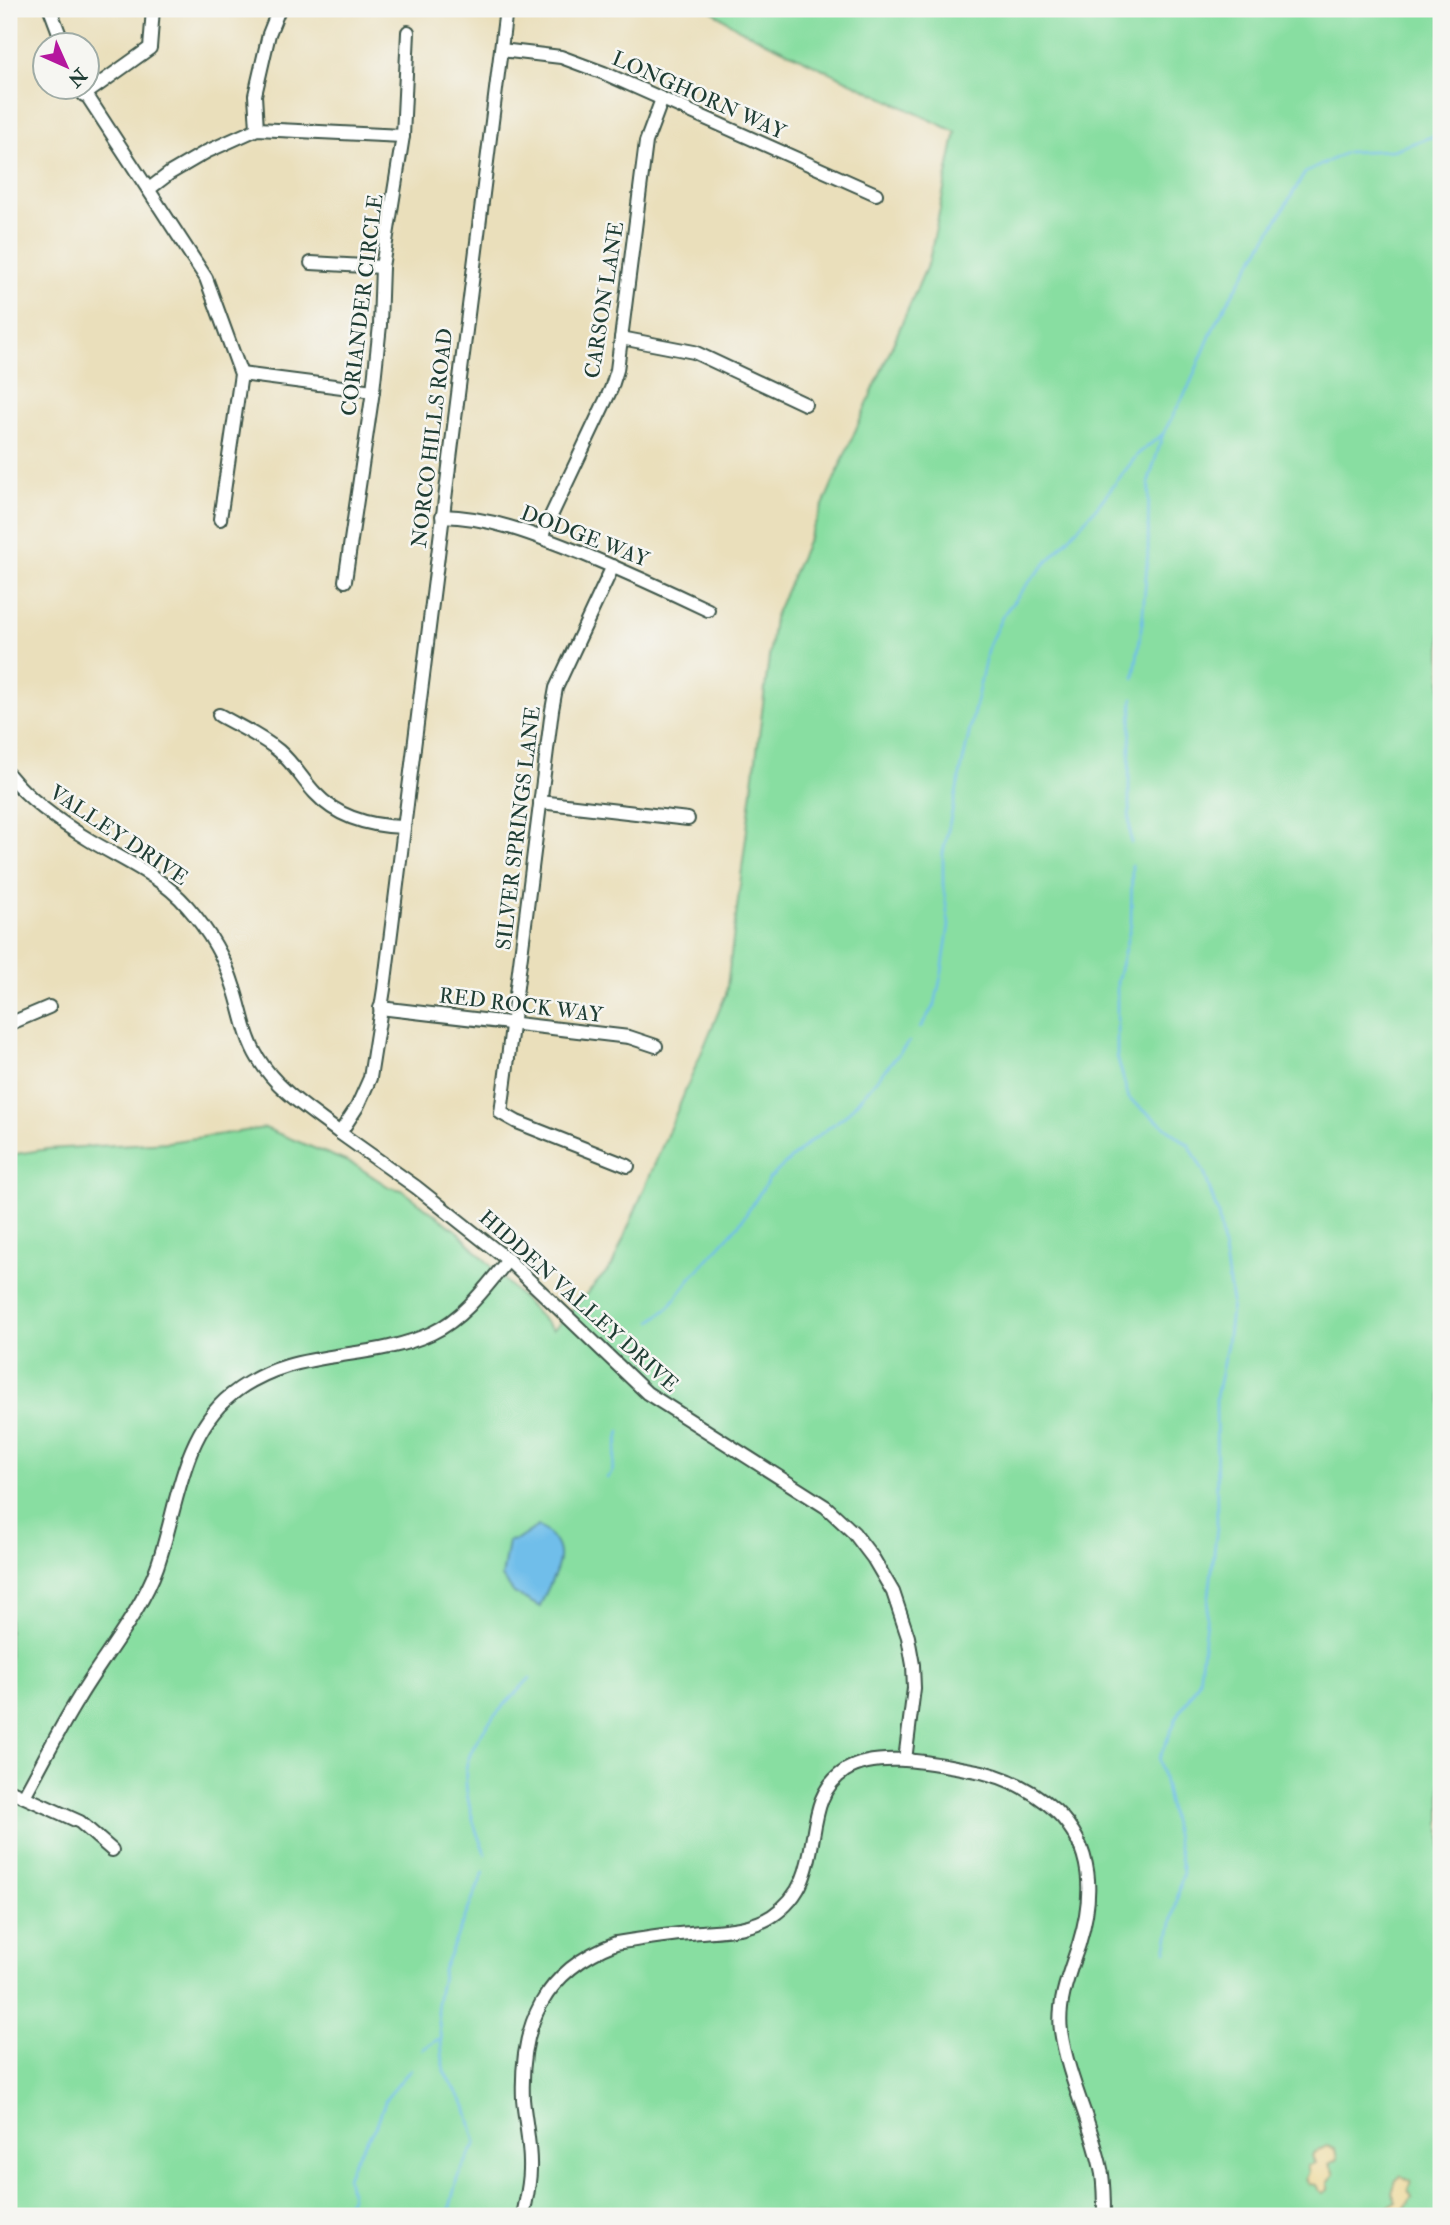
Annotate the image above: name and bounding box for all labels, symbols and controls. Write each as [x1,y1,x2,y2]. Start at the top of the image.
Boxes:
north arrow [32,32,102,102]
street label: LONGHORN WAY [608,45,791,146]
text: N [62,62,93,93]
street label: CORIANDER CIRCLE [335,192,390,418]
street label: CARSON LANE [579,220,630,380]
street label: NORCO HILLS ROAD [406,327,459,549]
street label: DODGE WAY [517,500,653,574]
street label: SILVER SPRINGS LANE [490,704,547,952]
street label: VALLEY DRIVE [44,779,193,892]
street label: RED ROCK WAY [437,982,605,1029]
street label: HIDDEN VALLEY DRIVE [473,1204,684,1398]

